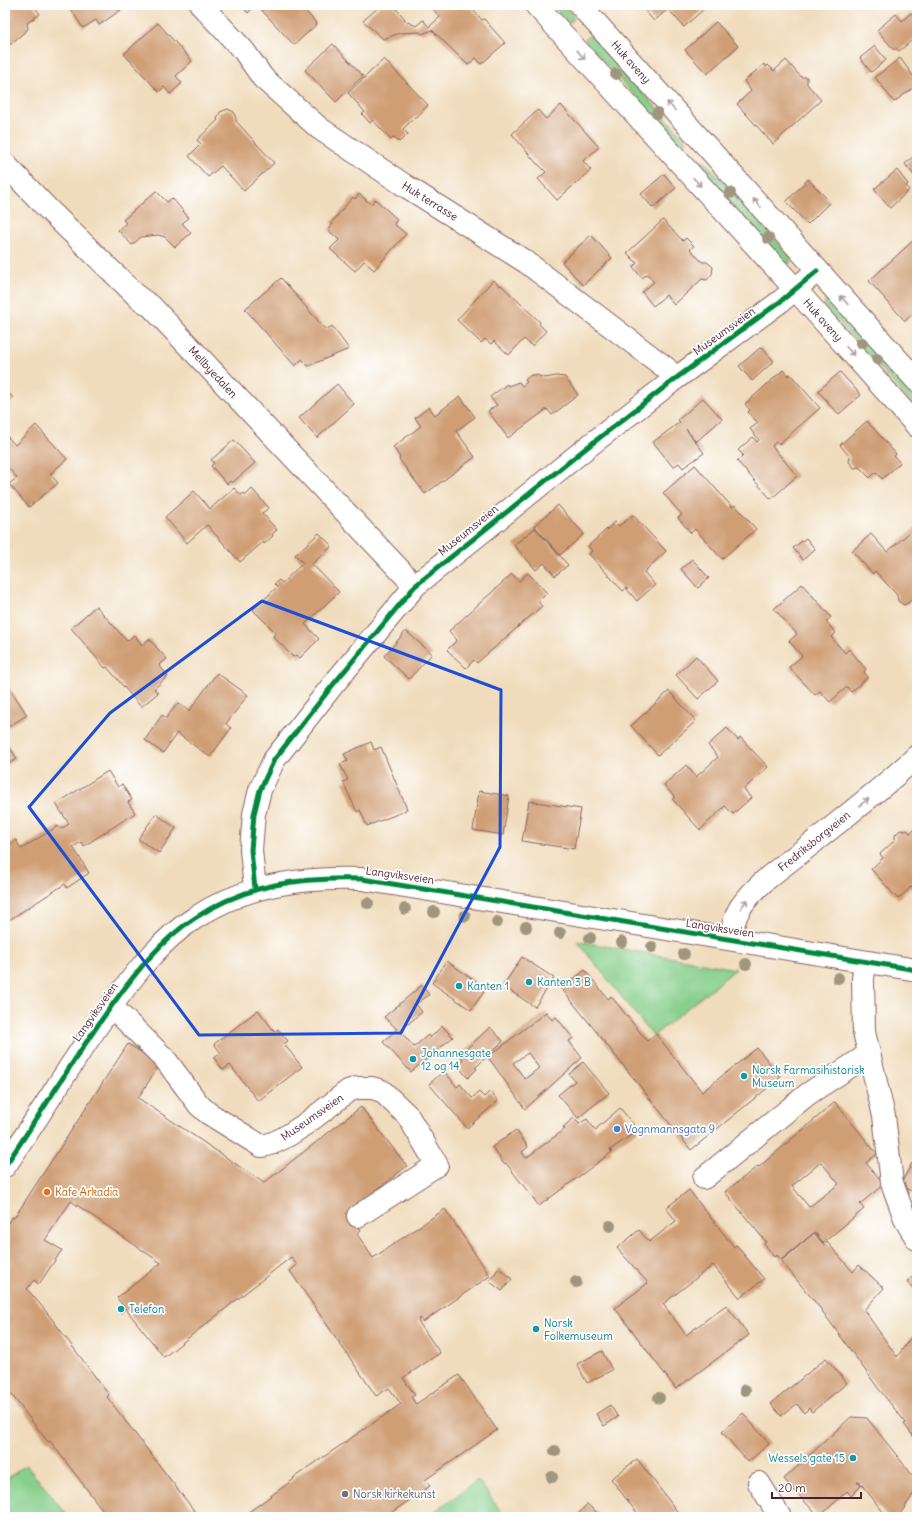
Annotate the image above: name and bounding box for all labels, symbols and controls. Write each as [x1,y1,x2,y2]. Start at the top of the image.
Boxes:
street label: Huk aveny [608,38,654,86]
one-way arrow [577,49,586,60]
one-way arrow [666,101,675,112]
one-way arrow [692,177,702,187]
street label: Huk terrasse [400,178,461,224]
one-way arrow [753,199,762,209]
one-way arrow [839,295,848,306]
street label: Huk aveny [800,296,846,344]
street label: Museumsveien [690,304,758,358]
street label: Mellbyedalen [186,343,240,401]
one-way arrow [846,346,855,356]
street label: Museumsveien [435,501,501,559]
one-way arrow [858,797,869,806]
street label: Fredriksborgveien [775,808,853,874]
street label: Langviksveien [365,863,435,887]
one-way arrow [739,898,748,909]
street label: Langviksveien [685,916,755,940]
place label: Kanten 3 B [537,975,591,989]
marker: Kanten 3 B [524,977,534,987]
place label: Kanten 1 [467,979,509,993]
street label: Langviksveien [69,980,121,1044]
marker: Kanten 1 [454,981,464,991]
place label: Johannesgate 12 og 14 [421,1046,491,1073]
marker: Johannesgate 12 og 14 [408,1054,418,1064]
place label: Norsk Farmasihistorisk Museum [752,1063,865,1090]
marker: Norsk Farmasihistorisk Museum [739,1071,749,1081]
street label: Museumsveien [278,1090,346,1144]
place label: Vognmannsgata 9 [625,1122,715,1136]
marker: Vognmannsgata 9 [612,1124,622,1134]
place label: Kafe Arkadia [55,1185,118,1199]
marker: Kafe Arkadia [42,1187,52,1197]
place label: Telefon [129,1302,164,1316]
marker: Telefon [116,1304,126,1314]
place label: Norsk Folkemuseum [544,1316,613,1343]
marker: Norsk Folkemuseum [531,1324,541,1334]
place label: Wessels gate 15 [768,1451,845,1465]
marker: Wessels gate 15 [848,1453,858,1463]
scale bar [772,1474,861,1500]
text: 20 m [778,1480,806,1495]
place label: Norsk kirkekunst [353,1487,436,1501]
marker: Norsk kirkekunst [340,1489,350,1499]

